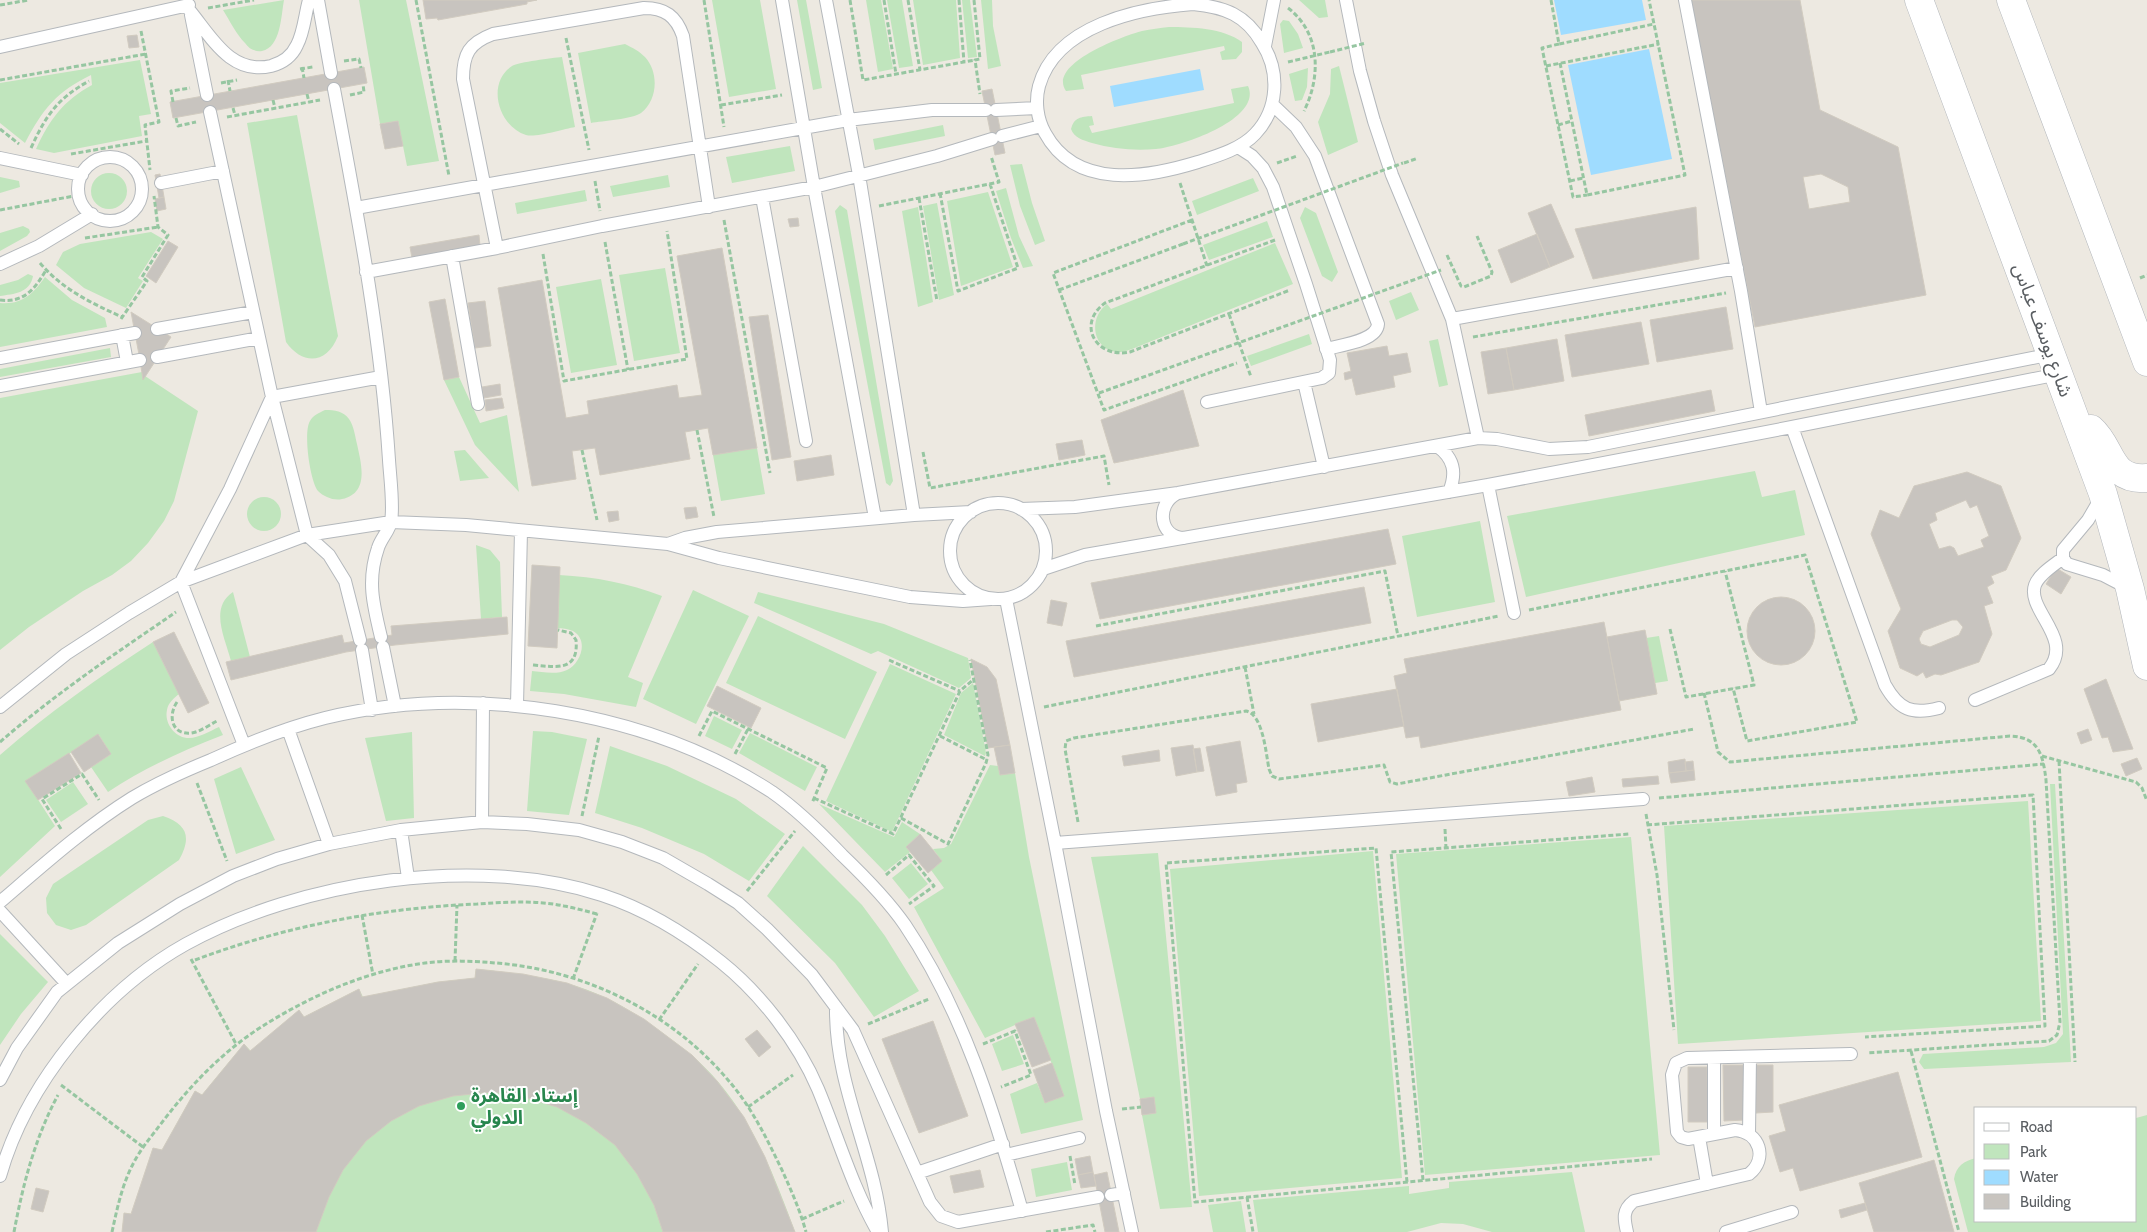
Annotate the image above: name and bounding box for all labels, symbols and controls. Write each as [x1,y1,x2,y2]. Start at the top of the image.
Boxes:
street label: شارع يوسف عباس [2006,260,2078,401]
place label: إستاد القاهرة الدولي [471,1084,578,1132]
marker: إستاد القاهرة الدولي [455,1100,467,1112]
legend [1974,1107,2137,1222]
text: Road [2020,1118,2053,1136]
text: Park [2020,1143,2047,1161]
text: Water [2020,1168,2058,1186]
text: Building [2020,1193,2071,1211]

